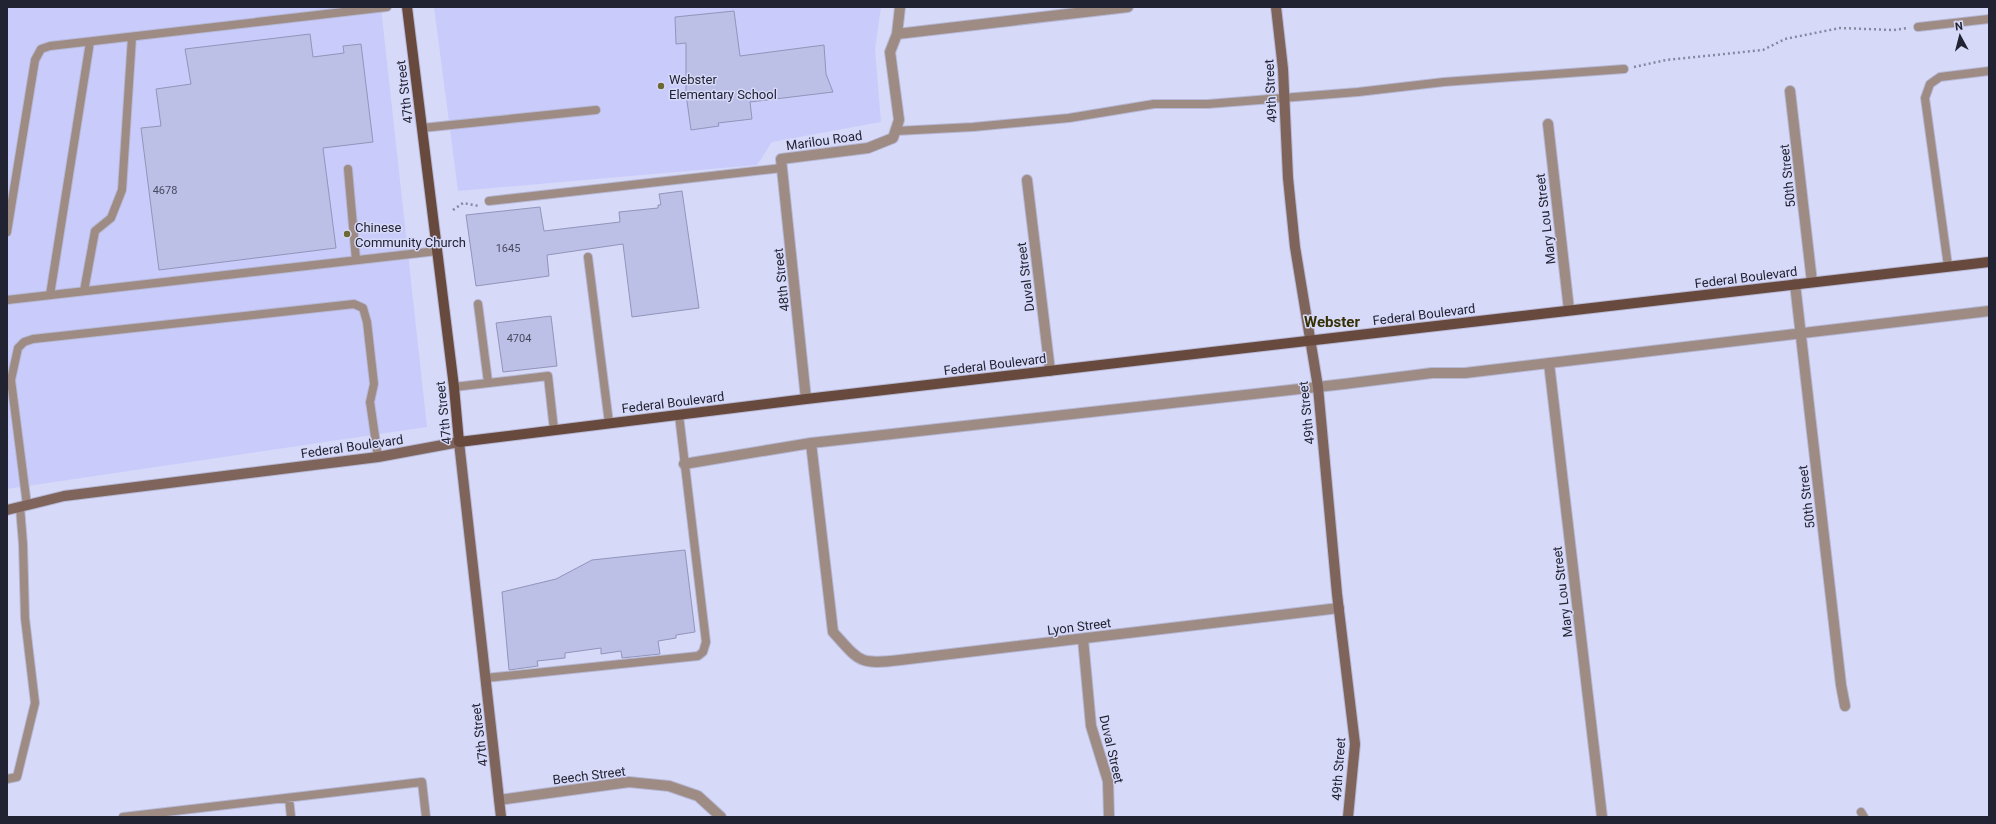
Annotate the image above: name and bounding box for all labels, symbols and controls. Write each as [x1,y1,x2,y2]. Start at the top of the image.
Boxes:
north arrow [1940,16,1980,56]
text: N [1954,20,1964,33]
street label: 47th Street [393,59,416,124]
street label: 49th Street [1261,59,1280,123]
place label: Webster Elementary School [669,72,777,102]
marker: Webster Elementary School [656,81,666,91]
street label: Marilou Road [785,128,863,153]
street label: 50th Street [1777,144,1798,208]
street label: Mary Lou Street [1532,173,1559,265]
house number: 4678 [153,184,177,197]
place label: Chinese Community Church [355,220,466,250]
marker: Chinese Community Church [342,229,352,239]
street label: Duval Street [1014,241,1037,312]
house number: 1645 [496,242,520,255]
street label: 48th Street [771,248,792,312]
street label: Federal Boulevard [1694,264,1798,291]
street label: Federal Boulevard [1372,301,1476,328]
district label: Webster [1304,313,1360,331]
house number: 4704 [507,332,531,345]
street label: Federal Boulevard [943,351,1047,378]
street label: 47th Street [433,381,454,445]
street label: 49th Street [1296,381,1317,445]
street label: Federal Boulevard [621,389,725,416]
street label: Federal Boulevard [300,432,404,461]
street label: 50th Street [1795,464,1818,529]
street label: Mary Lou Street [1549,546,1576,638]
street label: Lyon Street [1046,615,1112,638]
street label: 47th Street [468,702,491,767]
street label: Duval Street [1096,713,1127,785]
street label: 49th Street [1329,737,1348,801]
street label: Beech Street [552,764,626,787]

